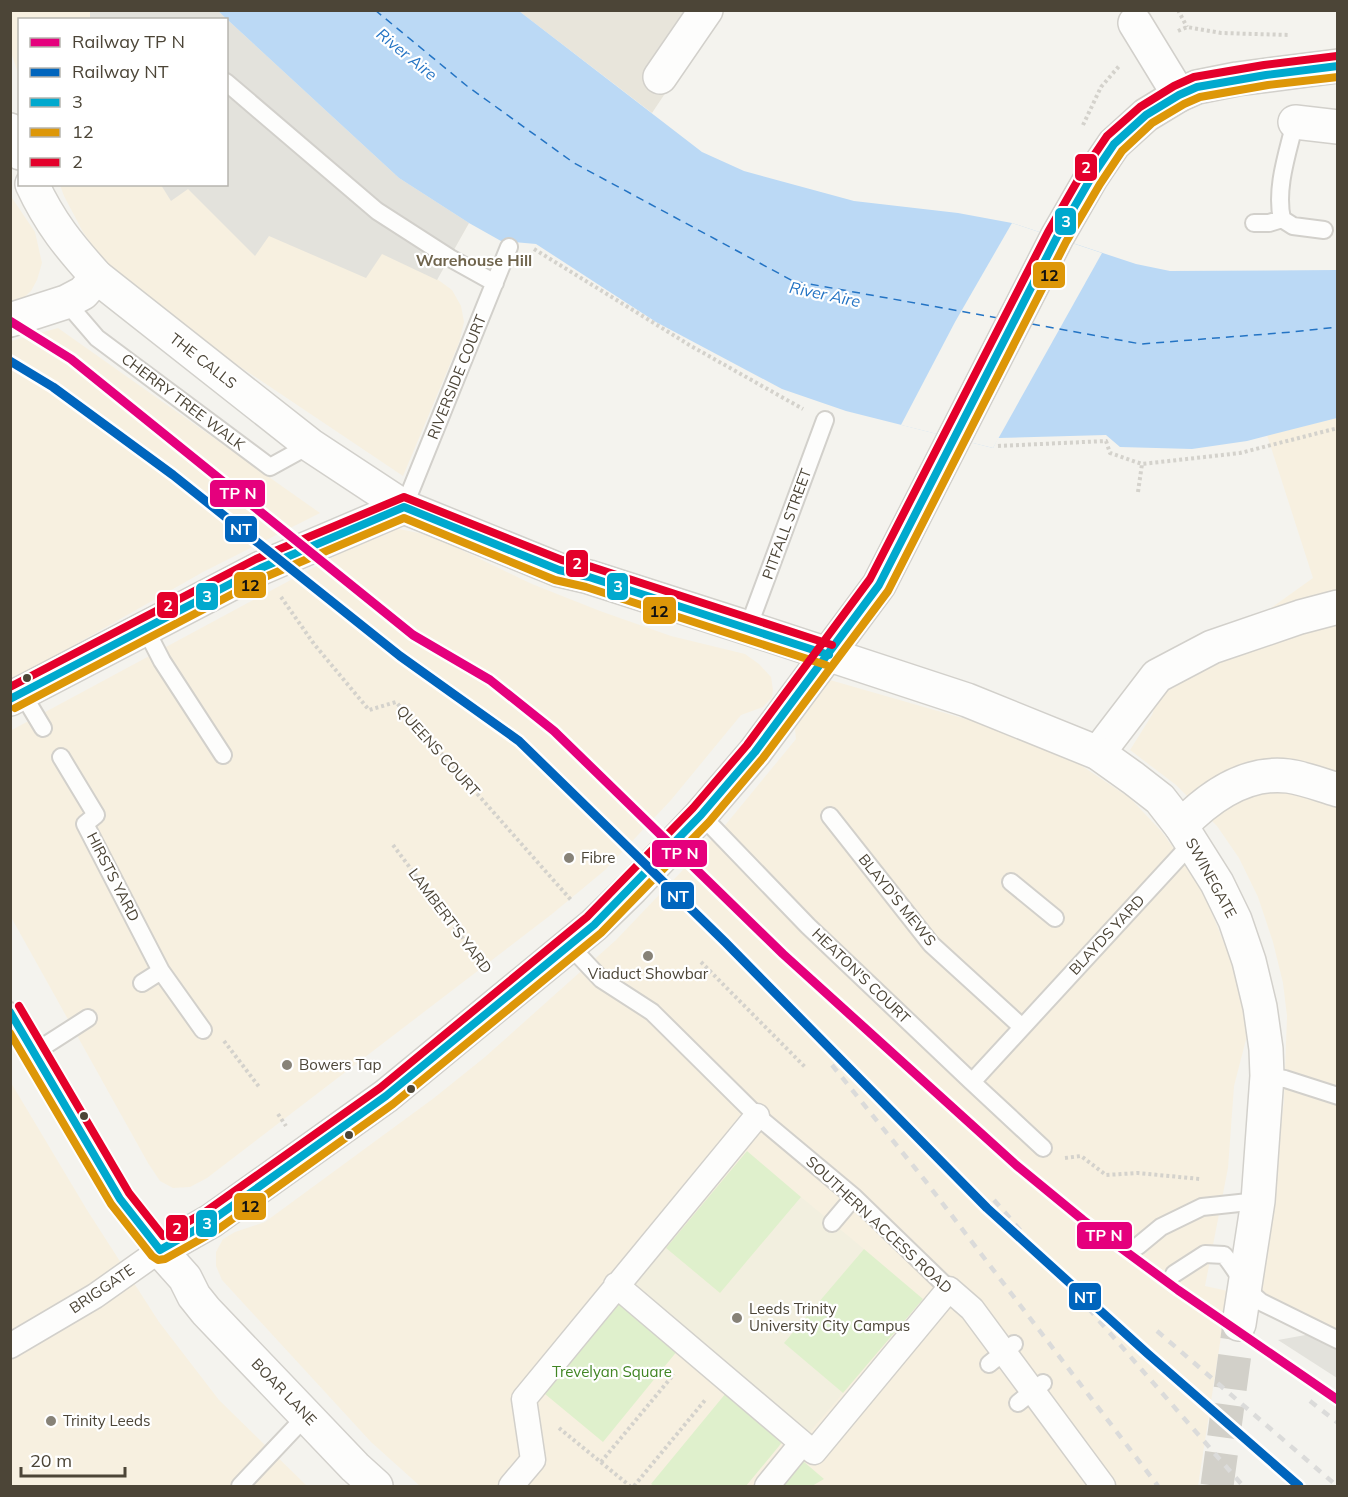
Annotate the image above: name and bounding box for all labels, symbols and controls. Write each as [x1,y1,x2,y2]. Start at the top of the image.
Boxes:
legend [18,18,228,186]
water label: River Aire [373,24,441,85]
text: Railway TP N [72,30,185,53]
text: Railway NT [72,60,169,83]
text: 3 [72,90,83,113]
text: 12 [72,120,94,143]
text: 2 [72,150,83,173]
line badge: 2 [1074,153,1098,182]
text: 2 [1081,157,1091,177]
line badge: 3 [1054,207,1077,236]
text: 3 [1061,211,1071,231]
district label: Warehouse Hill [416,250,532,270]
line badge: 12 [1032,261,1066,289]
text: 12 [1039,265,1059,285]
water label: River Aire [788,277,863,311]
street label: RIVERSIDE COURT [423,312,490,442]
street label: THE CALLS [166,329,241,393]
street label: CHERRY TREE WALK [118,349,249,455]
street label: PITFALL STREET [758,466,815,582]
line badge: TP N [209,479,266,508]
text: TP N [219,483,257,503]
line badge: NT [224,515,258,543]
text: NT [230,519,252,539]
line badge: 2 [565,549,589,578]
text: 2 [572,553,582,573]
line badge: 12 [233,571,267,599]
line badge: 3 [606,572,629,601]
text: 12 [240,575,260,595]
text: 3 [613,576,623,596]
line badge: 3 [195,582,219,611]
text: 3 [202,586,212,606]
line badge: 2 [156,591,179,619]
text: 2 [163,595,173,615]
line badge: 12 [642,596,677,625]
text: 12 [649,601,669,621]
unlabelled marker [21,672,33,684]
street label: QUEENS COURT [392,701,484,800]
street label: HIRSTS YARD [83,829,144,925]
street label: SWINEGATE [1182,834,1241,921]
line badge: TP N [651,839,708,868]
text: TP N [661,843,699,863]
place label: Fibre [581,848,616,867]
street label: BLAYD'S MEWS [855,850,940,949]
marker: Fibre [562,851,576,865]
street label: LAMBERT'S YARD [405,864,496,977]
line badge: NT [660,881,695,910]
text: NT [667,886,689,906]
street label: BLAYDS YARD [1065,891,1149,979]
street label: HEATON'S COURT [808,924,914,1027]
marker: Viaduct Showbar [641,949,655,963]
place label: Viaduct Showbar [588,964,709,983]
place label: Bowers Tap [299,1055,381,1074]
marker: Bowers Tap [280,1058,294,1072]
unlabelled marker [405,1083,417,1095]
unlabelled marker [78,1110,90,1122]
unlabelled marker [343,1129,355,1141]
street label: SOUTHERN ACCESS ROAD [802,1152,956,1297]
line badge: 12 [233,1192,267,1221]
text: 12 [240,1196,260,1216]
line badge: 3 [195,1209,218,1238]
text: 3 [202,1213,212,1233]
line badge: 2 [165,1214,189,1242]
text: 2 [172,1218,182,1238]
line badge: TP N [1076,1221,1133,1250]
text: TP N [1085,1225,1123,1245]
street label: BRIGGATE [66,1260,138,1317]
line badge: NT [1068,1282,1102,1311]
text: NT [1074,1287,1096,1307]
place label: Leeds Trinity University City Campus [749,1299,910,1335]
marker: Leeds Trinity University City Campus [730,1311,744,1325]
street label: BOAR LANE [248,1354,321,1429]
park label: Trevelyan Square [552,1362,672,1381]
place label: Trinity Leeds [63,1411,150,1430]
marker: Trinity Leeds [44,1414,58,1428]
scale bar [21,1440,124,1478]
text: 20 m [30,1449,72,1472]

